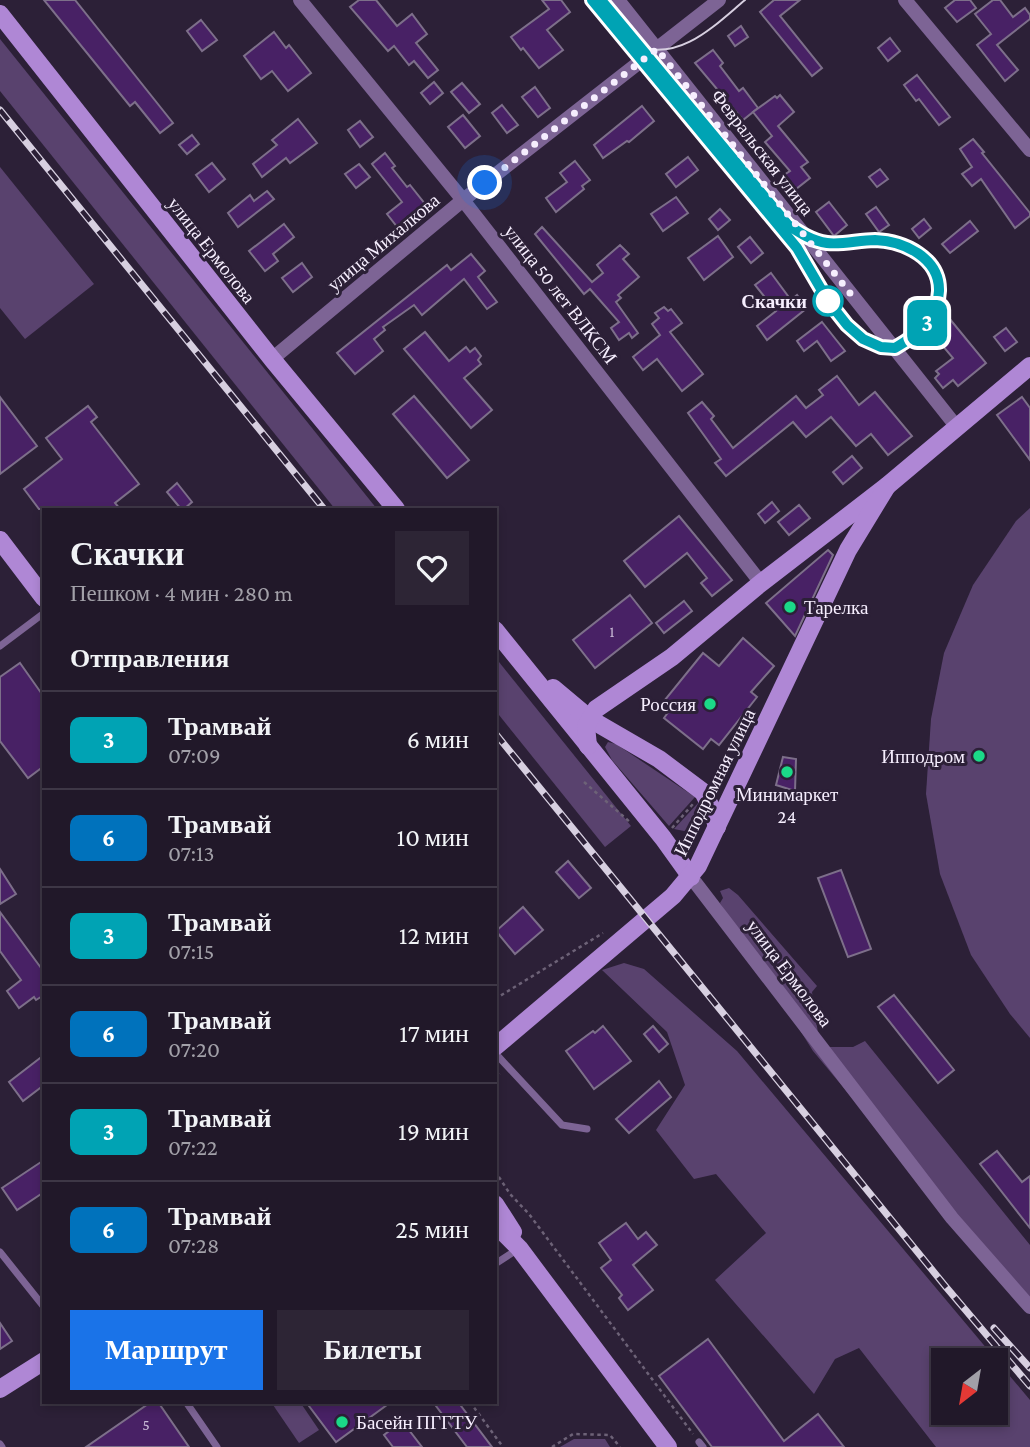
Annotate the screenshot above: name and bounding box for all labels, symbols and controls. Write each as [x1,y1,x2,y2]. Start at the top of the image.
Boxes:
street label: Февральская улица [707,85,819,220]
your location [467,165,502,200]
street label: улица Михалкова [323,189,444,295]
street label: улица Ермолова [164,193,260,308]
street label: улица 50 лет ВЛКСМ [500,221,621,368]
marker: Скачки [813,286,843,316]
place label: Скачки [741,291,807,312]
line badge: 3 [904,300,950,346]
text: 3 [921,309,933,336]
button: heart [395,531,469,605]
text: Скачки [70,535,184,572]
text: Пешком · 4 мин · 280 m [70,580,293,606]
place label: Тарелка [804,597,869,618]
marker: Тарелка [782,599,798,615]
house number: 1 [609,623,615,640]
text: Отправления [70,644,229,673]
place label: Россия [640,694,696,715]
marker: Россия [702,696,718,712]
street label: Ипподромная улица [670,705,759,859]
text: Трамвай [168,712,272,741]
text: 6 мин [407,725,469,754]
text: 3 [103,726,114,753]
text: 07:09 [168,742,221,768]
place label: Ипподpом [881,746,965,767]
marker: Ипподpом [971,748,987,764]
marker: Минимаркет 24 [779,764,795,780]
place label: Минимаркет 24 [736,784,839,827]
text: Трамвай [168,810,272,839]
text: 10 мин [397,823,469,852]
text: 6 [102,824,115,851]
text: 07:13 [168,840,215,866]
text: Трамвай [168,908,272,937]
street label: улица Ермолова [742,916,837,1031]
text: 12 мин [399,921,469,950]
text: 3 [103,922,114,949]
text: 07:15 [168,938,214,964]
text: Трамвай [168,1006,272,1035]
text: 17 мин [399,1019,469,1048]
text: 6 [102,1020,115,1047]
text: 07:20 [168,1036,220,1062]
text: Трамвай [168,1104,272,1133]
text: 19 мин [398,1117,469,1146]
text: 3 [103,1118,114,1145]
text: 07:22 [168,1134,218,1160]
text: Трамвай [168,1202,272,1231]
text: 25 мин [395,1215,469,1244]
text: 6 [102,1216,115,1243]
text: 07:28 [168,1232,219,1258]
button: Маршрут [70,1310,263,1390]
button: Билеты [277,1310,469,1390]
north arrow [931,1348,1008,1424]
map controls [931,1348,1008,1425]
place label: Басейн ПГГТУ [356,1412,478,1433]
marker: Басейн ПГГТУ [334,1414,350,1430]
house number: 5 [142,1416,150,1433]

